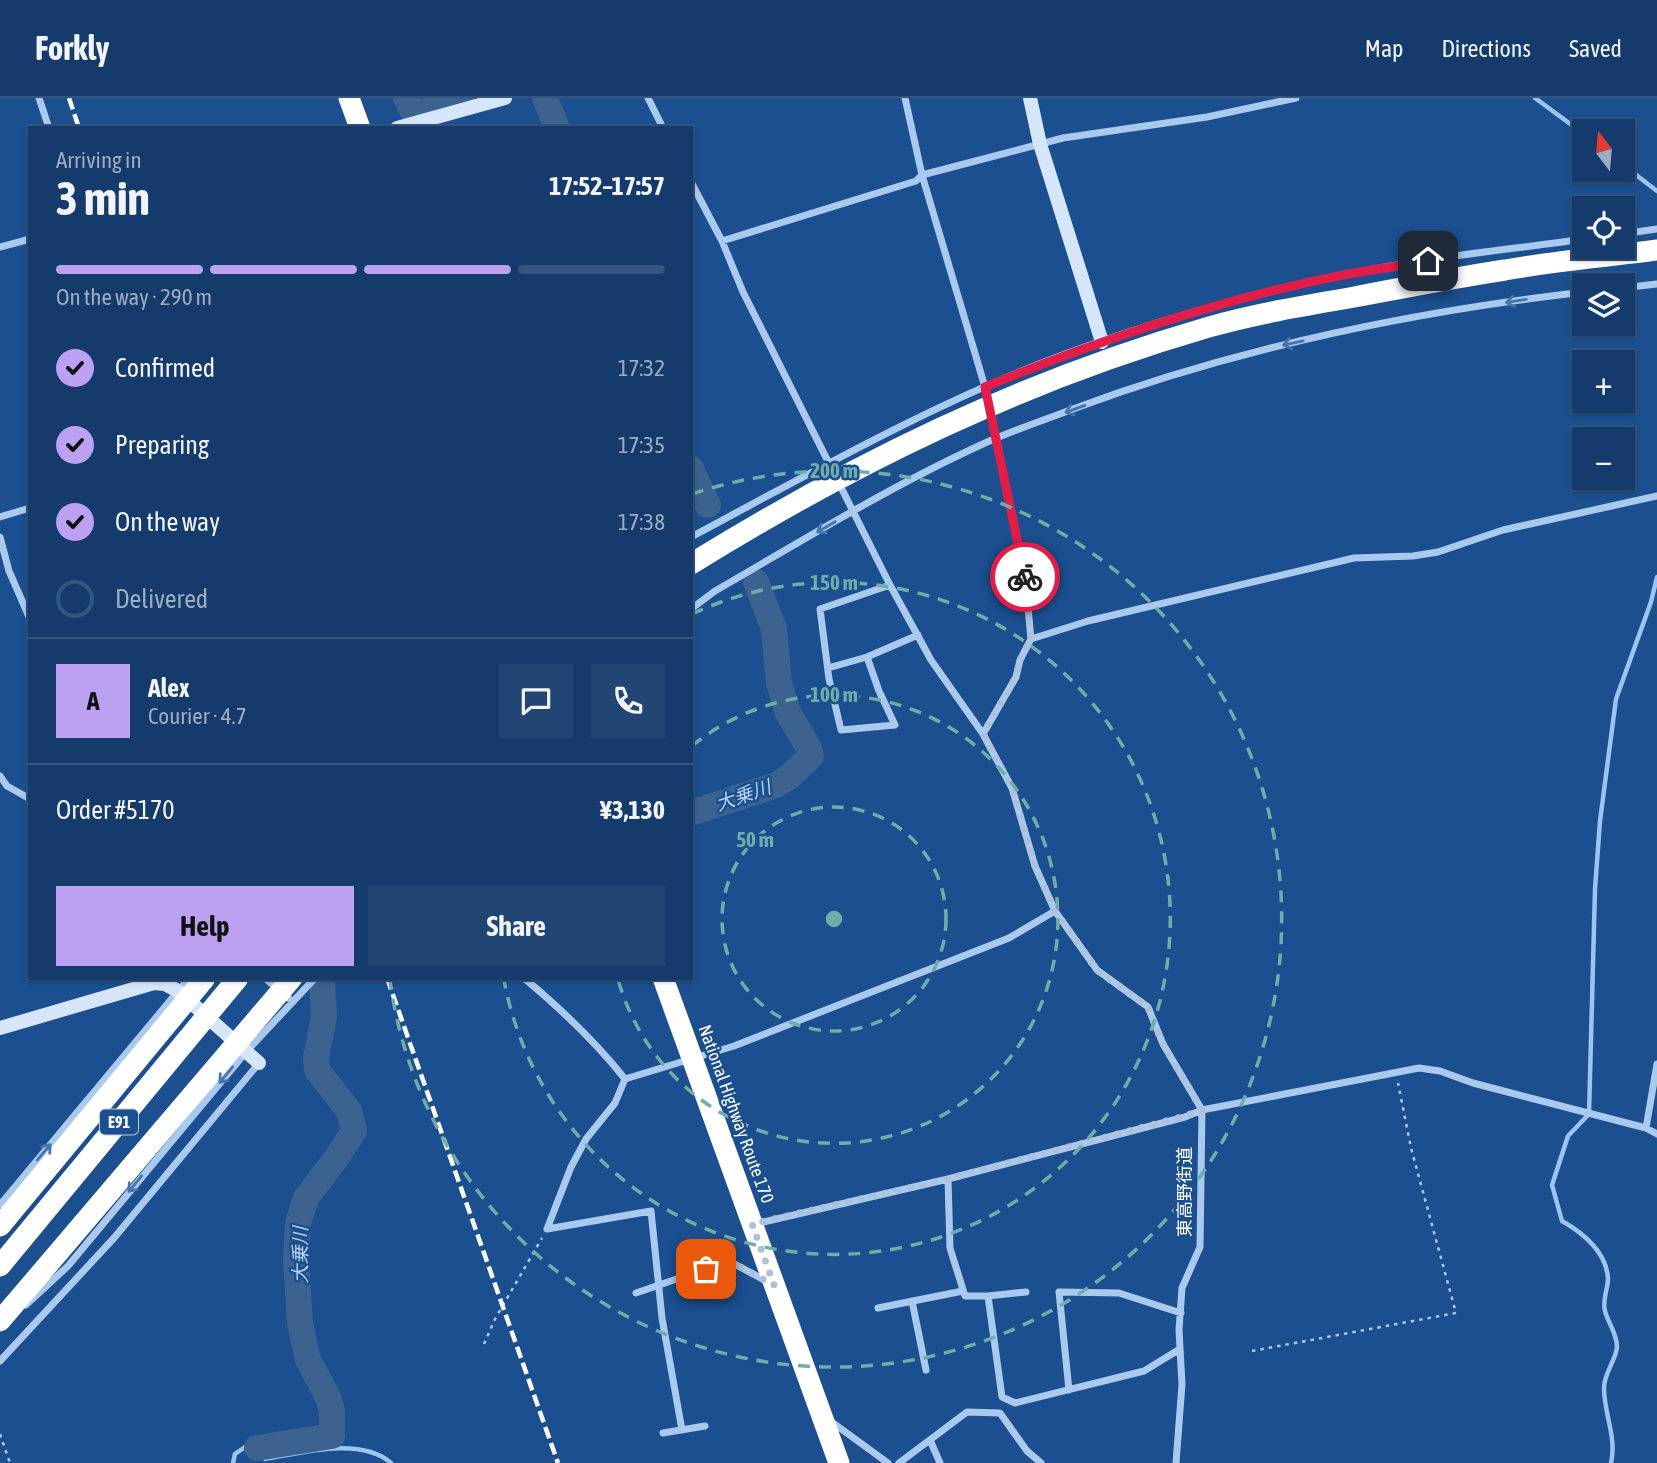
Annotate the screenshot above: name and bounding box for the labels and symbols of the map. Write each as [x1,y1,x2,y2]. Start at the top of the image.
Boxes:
north arrow [1572,119,1634,182]
pin [1398,231,1458,291]
one-way arrow [1505,294,1528,307]
one-way arrow [1282,337,1305,350]
one-way arrow [1065,403,1087,416]
text: 200 m [810,458,858,482]
one-way arrow [816,521,837,534]
courier [990,542,1060,612]
text: 150 m [810,570,858,594]
text: 100 m [810,682,858,706]
water label: 大乗川 [712,775,775,815]
text: 50 m [736,827,774,851]
centre of rings [822,907,846,931]
street label: National Highway Route 170 [694,1022,779,1206]
one-way arrow [219,1065,234,1083]
road number: E91 [100,1110,138,1134]
one-way arrow [36,1144,52,1162]
street label: 東高野街道 [1174,1147,1195,1237]
one-way arrow [128,1175,143,1193]
water label: 大乗川 [289,1225,311,1284]
pin [676,1239,736,1299]

